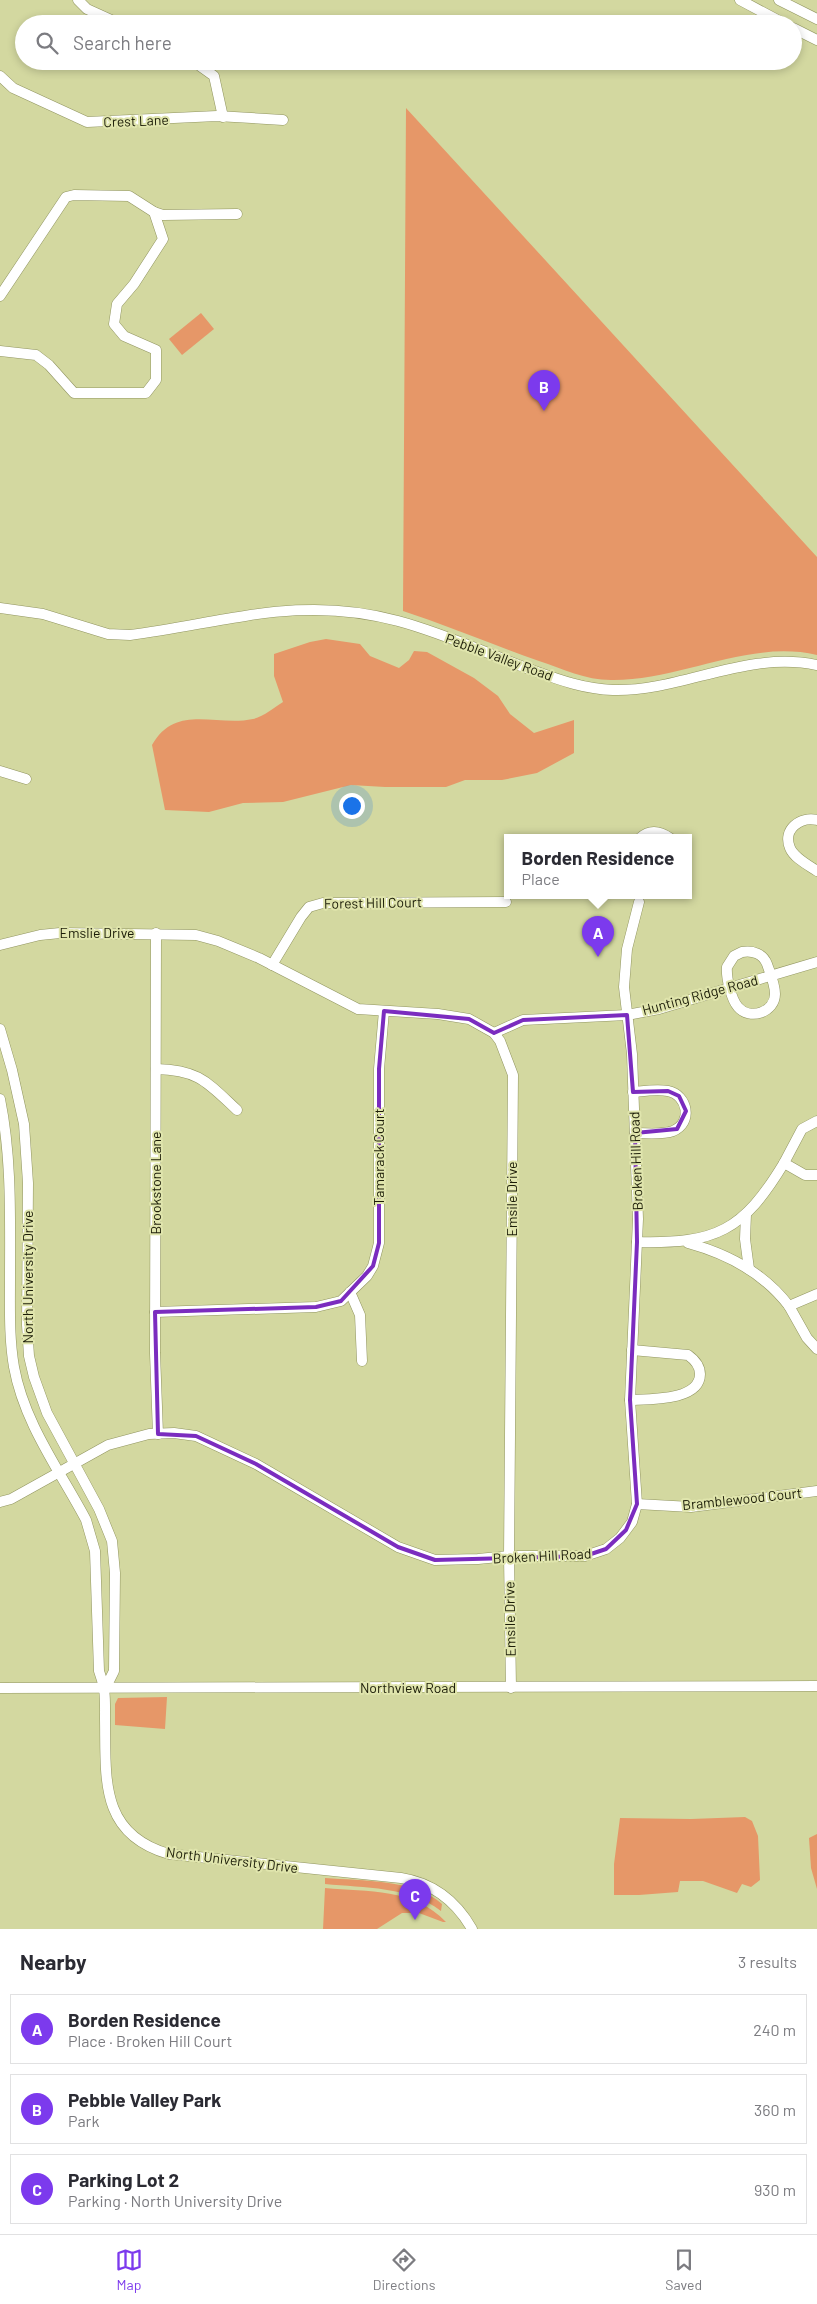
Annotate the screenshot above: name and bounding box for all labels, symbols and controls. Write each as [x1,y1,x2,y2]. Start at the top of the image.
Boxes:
search box [15,15,802,70]
icon: search [33,29,61,57]
text: Search here [73,31,172,54]
street label: Crest Lane [103,111,169,130]
pin: B [528,370,560,411]
street label: Pebble Valley Road [443,629,555,684]
your location [339,793,365,819]
popup [504,834,692,899]
text: Borden Residence [522,846,674,869]
text: Place [522,869,560,888]
street label: Forest Hill Court [324,893,422,912]
pin: A [582,916,614,957]
street label: Emslie Drive [59,924,135,941]
street label: Hunting Ridge Road [640,971,760,1018]
street label: Tamarack Court [370,1109,387,1205]
street label: Broken Hill Road [625,1111,646,1211]
street label: Brookstone Lane [147,1132,164,1234]
street label: Emsile Drive [503,1161,520,1237]
street label: North University Drive [19,1211,36,1343]
street label: Bramblewood Court [681,1484,803,1513]
street label: Broken Hill Road [492,1544,592,1567]
street label: Emsile Drive [500,1581,519,1657]
street label: Northview Road [360,1679,456,1696]
street label: North University Drive [165,1843,299,1876]
pin: C [399,1879,431,1920]
text: Nearby [20,1949,86,1974]
text: 3 results [738,1952,797,1971]
text: Borden Residence [68,2008,221,2031]
text: A [32,2020,42,2039]
text: 240 m [753,2020,796,2039]
text: Place · Broken Hill Court [68,2031,232,2050]
text: Pebble Valley Park [68,2088,221,2111]
text: B [32,2100,42,2119]
text: 360 m [754,2100,796,2119]
text: Park [68,2111,99,2130]
text: Parking Lot 2 [68,2168,179,2191]
text: C [32,2180,42,2199]
text: 930 m [754,2180,796,2199]
text: Parking · North University Drive [68,2191,282,2210]
tab: Map [115,2246,143,2293]
tab: Directions [373,2246,435,2293]
tab: Saved [665,2246,702,2293]

